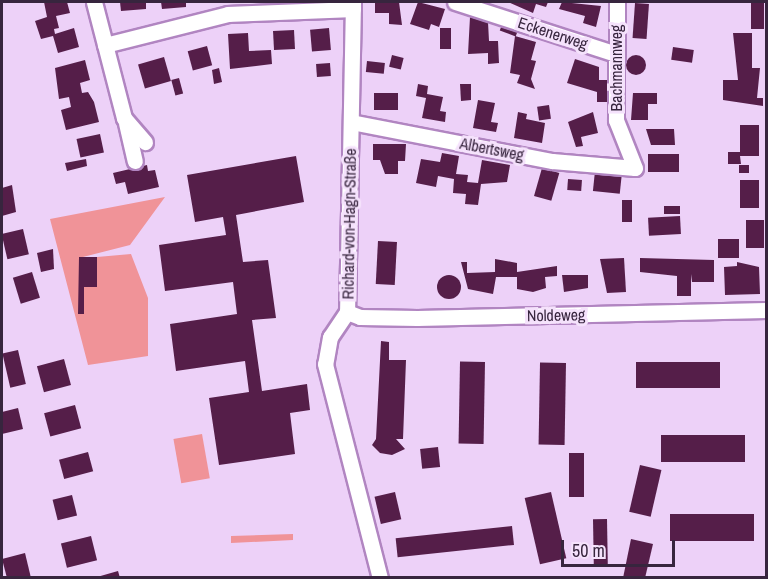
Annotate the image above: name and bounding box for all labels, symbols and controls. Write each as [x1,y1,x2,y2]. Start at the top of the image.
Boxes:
street label: Eckenerweg [516,13,590,53]
street label: Bachmannweg [606,25,626,111]
street label: Albertsweg [458,133,526,165]
street label: Richard-von-Hagn-Straße [338,148,360,300]
street label: Noldeweg [527,305,585,325]
scale bar [564,528,678,566]
text: 50 m [572,538,605,563]

